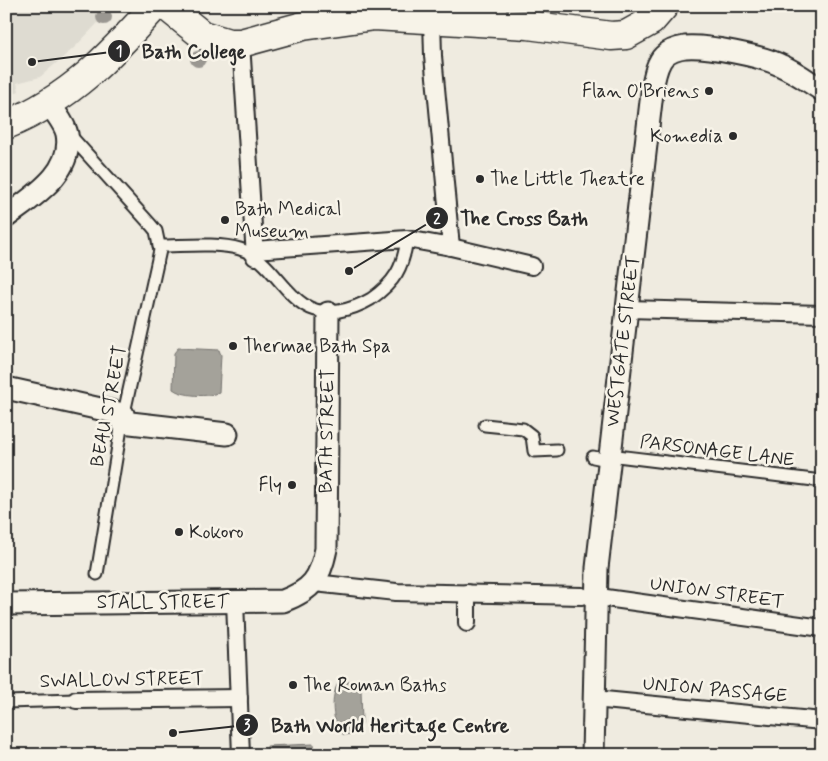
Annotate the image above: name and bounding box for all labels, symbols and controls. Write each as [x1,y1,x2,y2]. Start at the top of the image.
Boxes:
callout: Bath College [106,34,256,69]
text: Bath College [142,39,247,66]
text: 1 [116,42,122,62]
place label: Flan O'Briens [582,79,700,104]
marker: Flan O'Briens [703,85,715,97]
place label: Komedia [650,124,723,149]
marker: Komedia [727,130,739,142]
place label: The Little Theatre [490,167,645,192]
marker: The Little Theatre [474,173,486,185]
place label: Bath Medical Museum [235,197,342,244]
callout: The Cross Bath [425,201,599,236]
text: The Cross Bath [460,206,588,233]
text: 2 [433,210,441,230]
marker: Bath Medical Museum [219,214,231,226]
street label: WESTGATE STREET [600,254,646,428]
place label: Thermae Bath Spa [243,334,391,359]
marker: Thermae Bath Spa [227,340,239,352]
street label: BEAU STREET [85,343,133,469]
street label: BATH STREET [313,368,341,494]
street label: PARSONAGE LANE [638,429,796,473]
place label: Fly [258,473,282,498]
marker: Fly [286,479,298,491]
place label: Kokoro [189,520,244,545]
marker: Kokoro [173,526,185,538]
street label: UNION STREET [648,571,786,615]
street label: STALL STREET [97,590,230,615]
street label: SWALLOW STREET [39,666,205,694]
street label: UNION PASSAGE [642,671,788,709]
place label: The Roman Baths [303,673,447,698]
marker: The Roman Baths [287,679,299,691]
callout: Bath World Heritage Centre [235,707,521,742]
text: Bath World Heritage Centre [271,713,510,742]
text: 3 [244,716,251,736]

